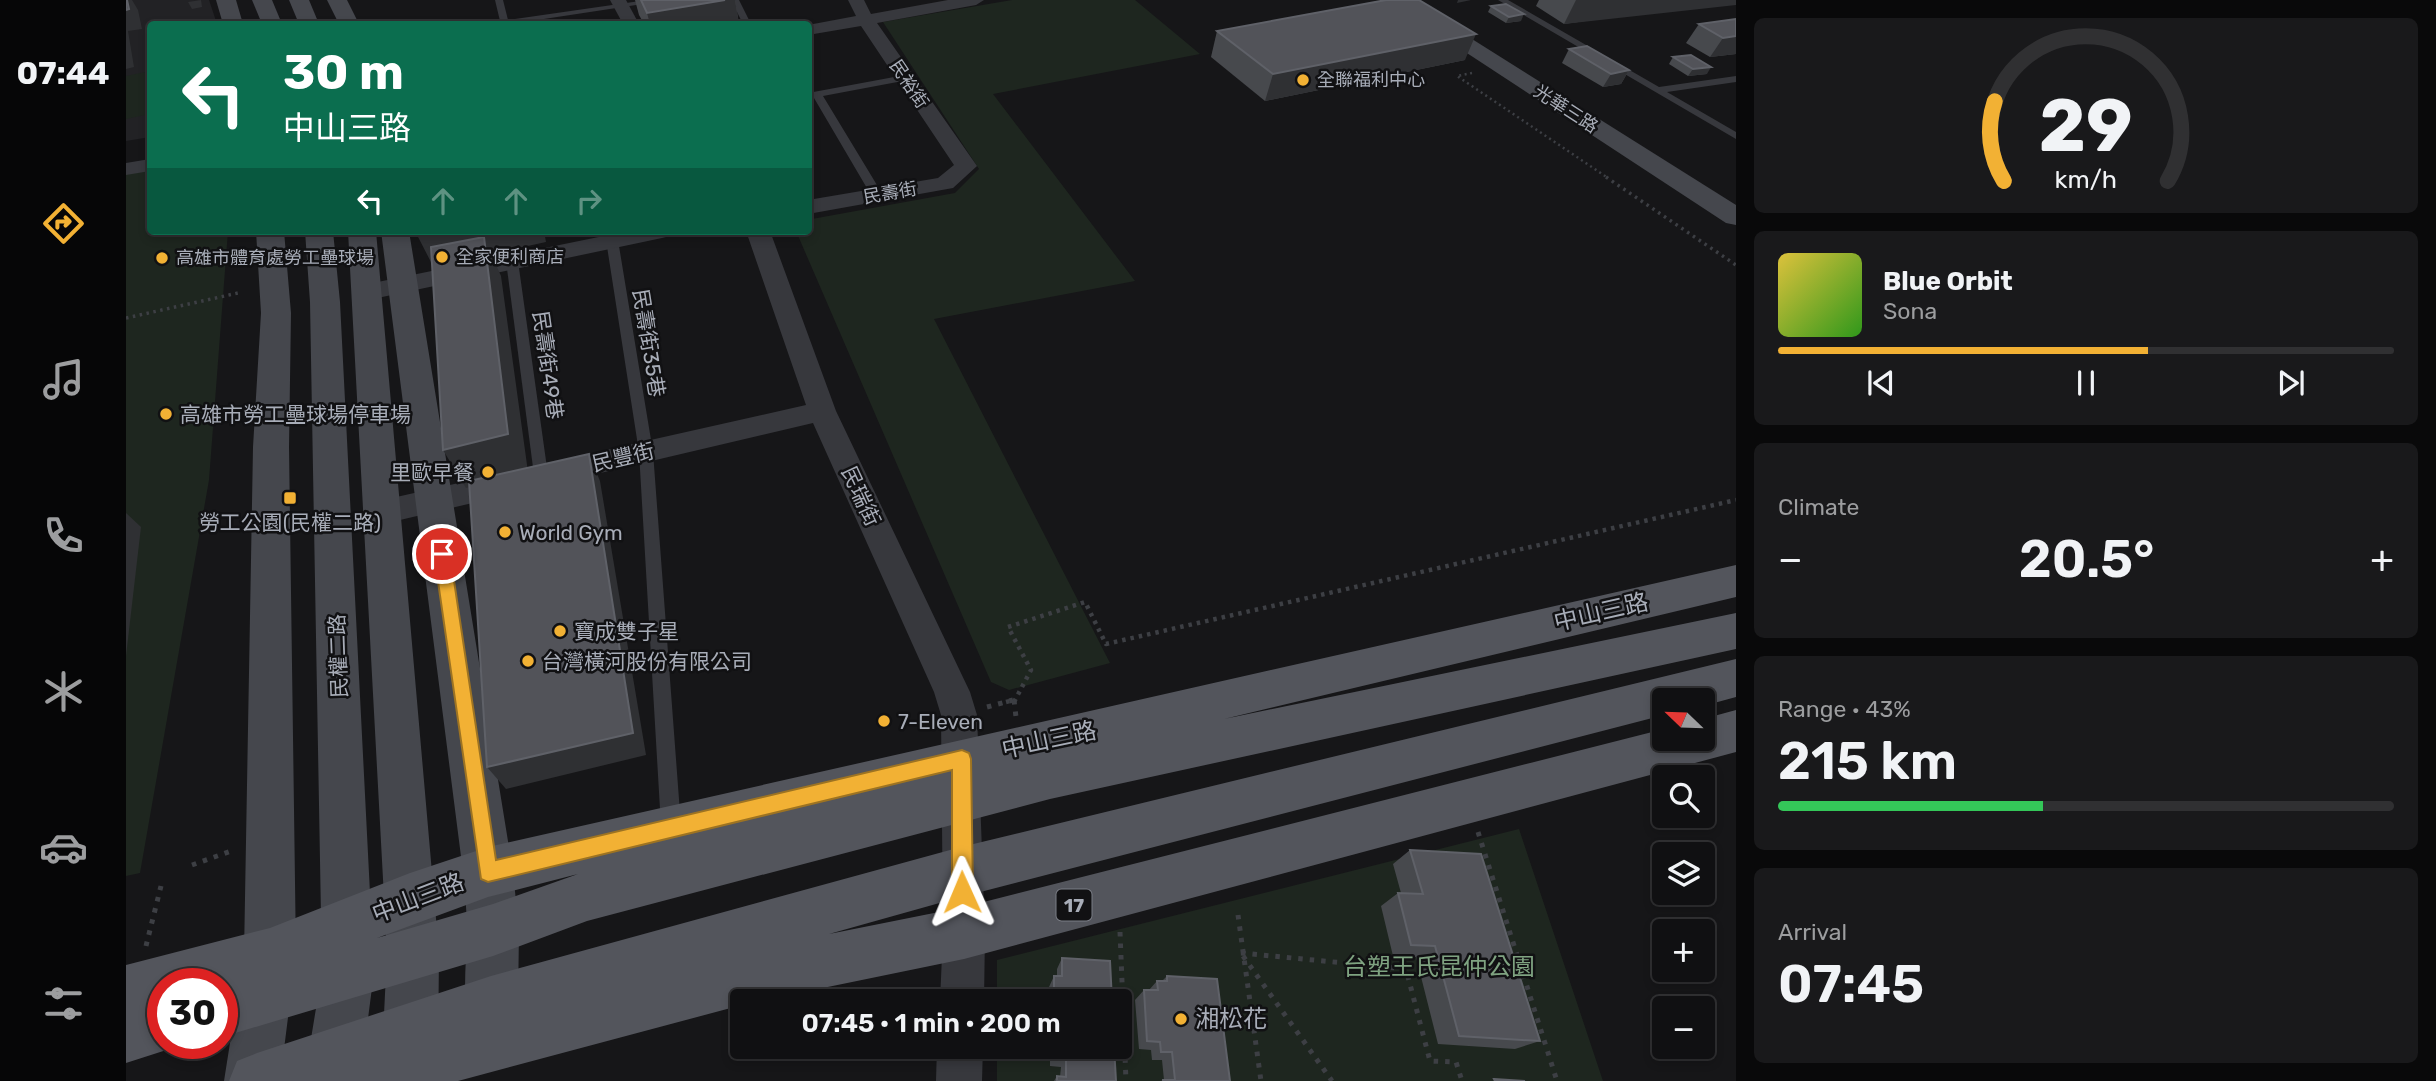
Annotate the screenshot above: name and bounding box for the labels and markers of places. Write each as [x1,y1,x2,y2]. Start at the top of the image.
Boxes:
place label: 全聯福利中心 [1317,69,1425,91]
marker: 全聯福利中心 [1295,72,1311,88]
place label: 全家便利商店 [456,246,564,268]
place label: 高雄市體育處勞工壘球場 [176,247,374,269]
marker: 全家便利商店 [434,249,450,265]
marker: 高雄市體育處勞工壘球場 [154,250,170,266]
place label: 高雄市勞工壘球場停車場 [180,402,411,427]
marker: 高雄市勞工壘球場停車場 [158,406,174,422]
place label: 里歐早餐 [390,460,474,485]
marker: 里歐早餐 [480,464,496,480]
marker: 勞工公園(民權二路) [282,490,298,506]
place label: 勞工公園(民權二路) [199,510,381,535]
place label: World Gym [519,520,623,545]
pin [412,524,472,584]
marker: World Gym [497,524,513,540]
place label: 寶成雙子星 [574,619,679,644]
marker: 寶成雙子星 [552,623,568,639]
place label: 台灣橫河股份有限公司 [542,649,752,674]
marker: 台灣橫河股份有限公司 [520,653,536,669]
place label: 7-Eleven [898,709,983,734]
marker: 7-Eleven [876,713,892,729]
place label: 湘松花 [1195,1005,1267,1033]
marker: 湘松花 [1173,1011,1189,1027]

